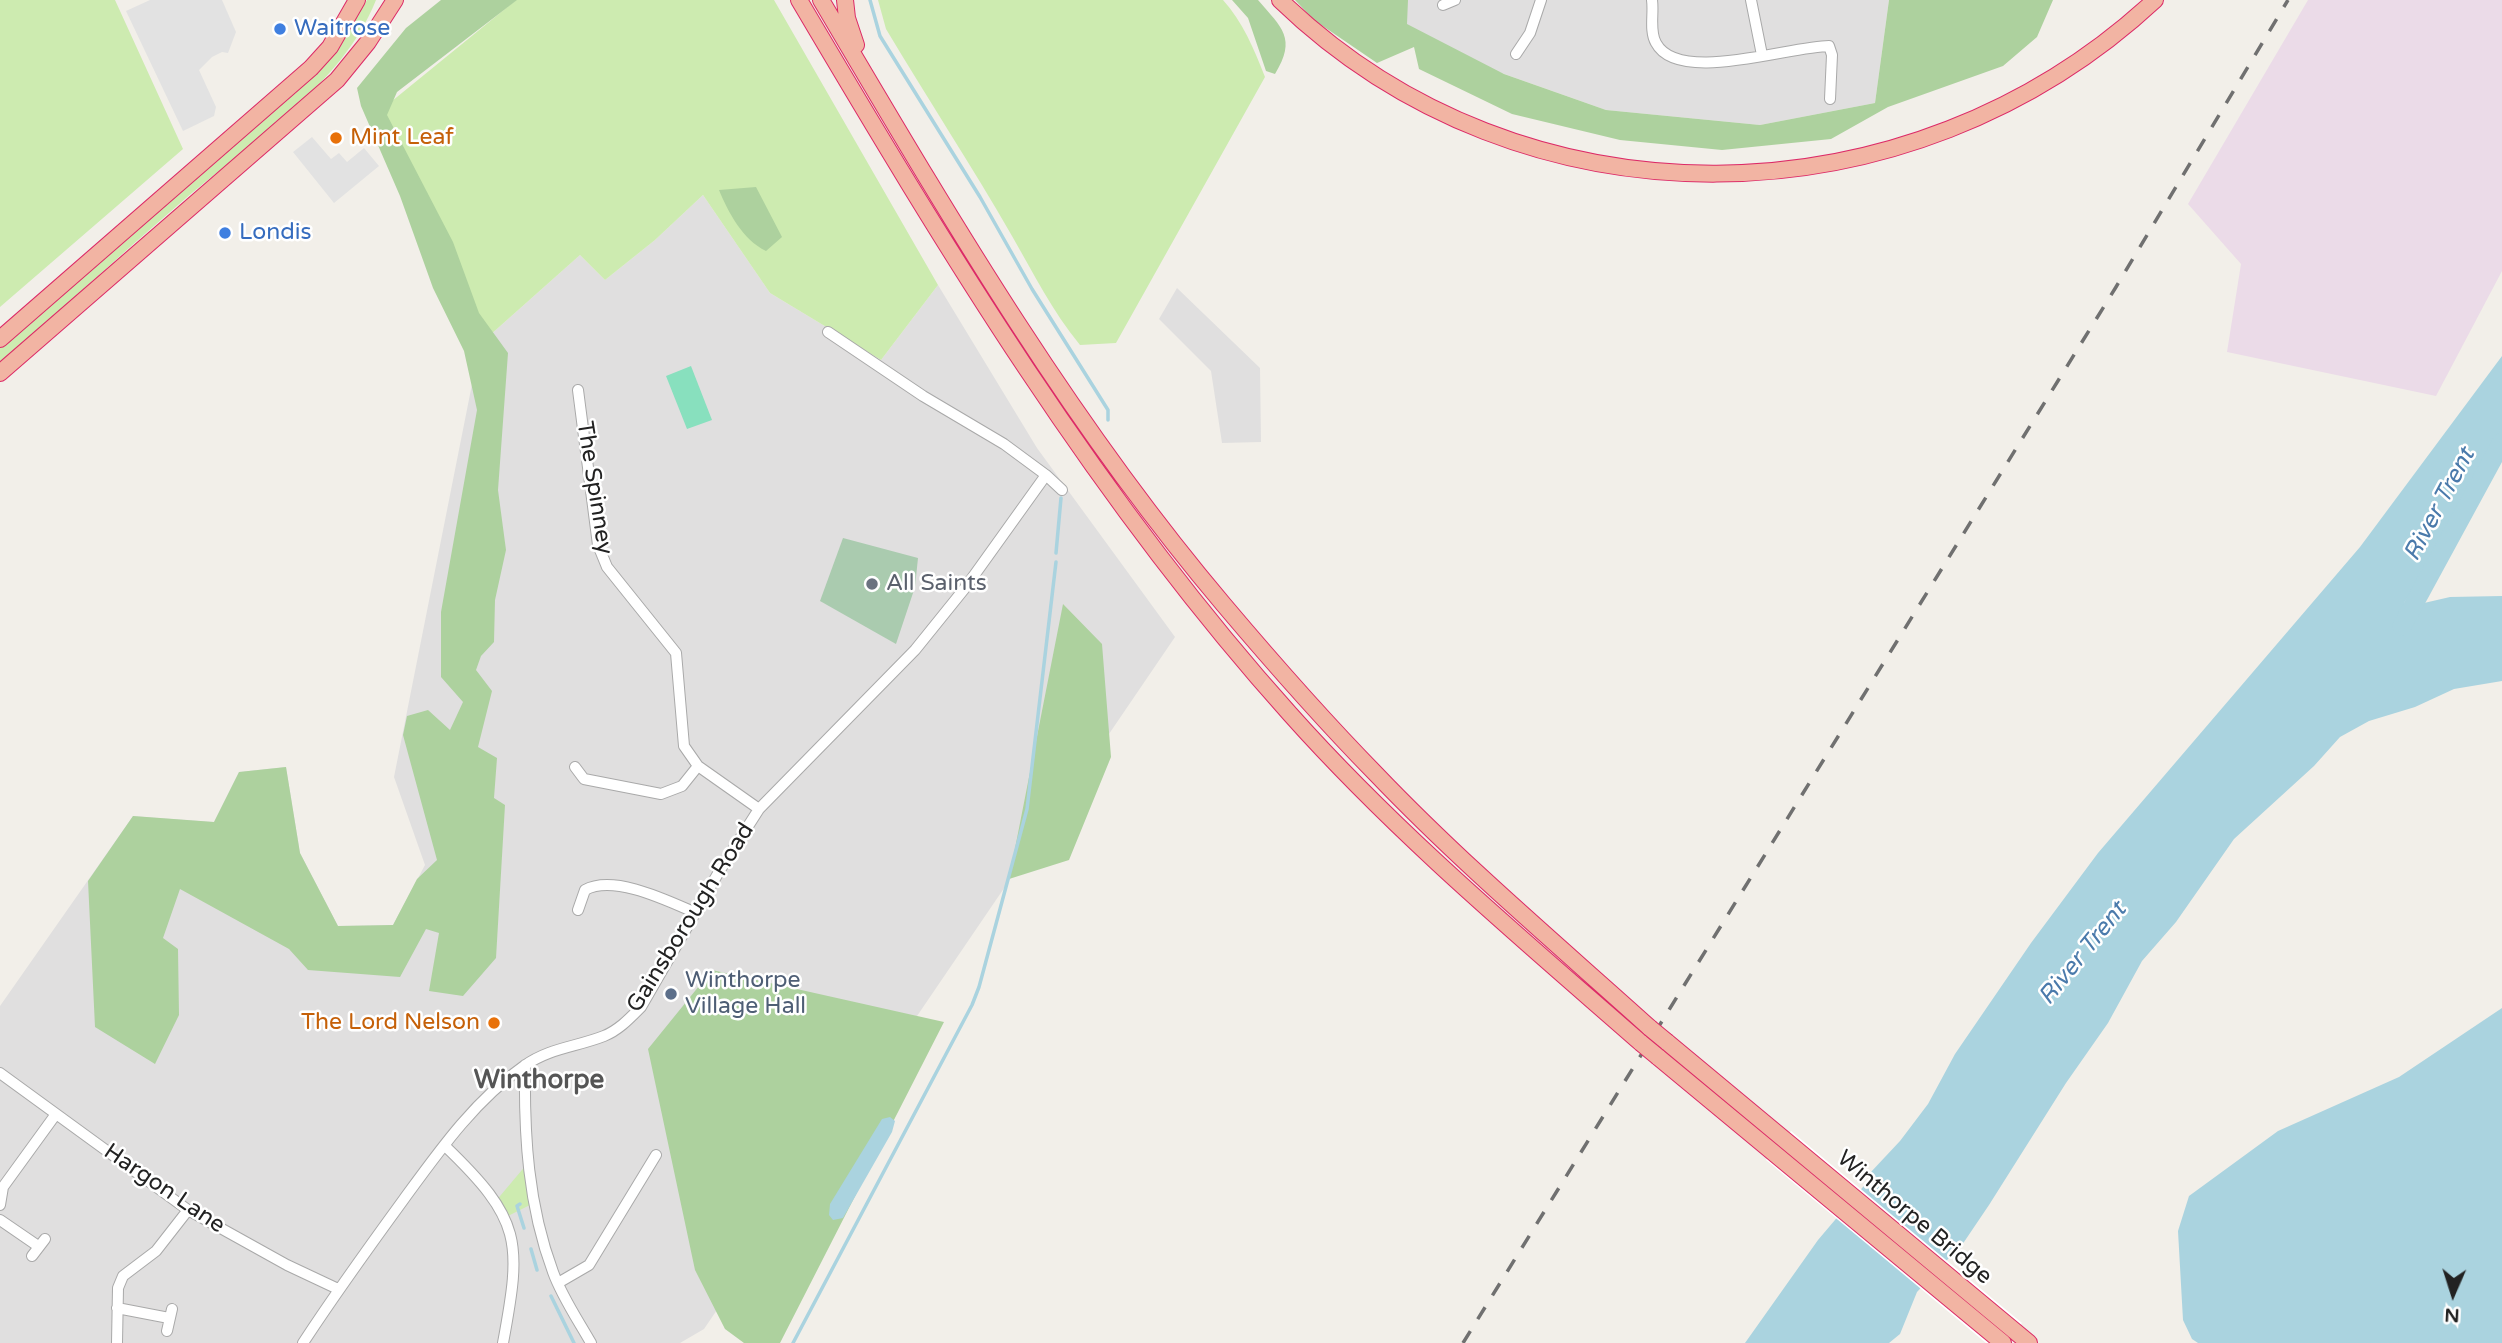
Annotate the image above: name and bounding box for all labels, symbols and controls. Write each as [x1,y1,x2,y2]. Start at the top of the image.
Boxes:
place label: Waitrose [294,15,390,43]
marker: Waitrose [272,21,288,37]
place label: Mint Leaf [350,124,454,152]
marker: Mint Leaf [328,130,344,146]
place label: Londis [239,219,312,247]
marker: Londis [217,225,233,241]
street label: The Spinney [570,419,618,557]
water label: River Trent [2398,444,2482,566]
place label: All Saints [886,570,987,598]
marker: All Saints [864,576,880,592]
street label: Gainsborough Road [621,818,761,1018]
water label: River Trent [2033,897,2133,1011]
place label: Winthorpe Village Hall [685,967,806,1021]
marker: Winthorpe Village Hall [663,986,679,1002]
place label: The Lord Nelson [301,1009,480,1037]
marker: The Lord Nelson [486,1015,502,1031]
district label: Winthorpe [474,1065,604,1097]
street label: Hargon Lane [98,1138,230,1240]
street label: Winthorpe Bridge [1831,1145,1997,1291]
north arrow [2418,1259,2488,1329]
text: N [2444,1304,2460,1326]

